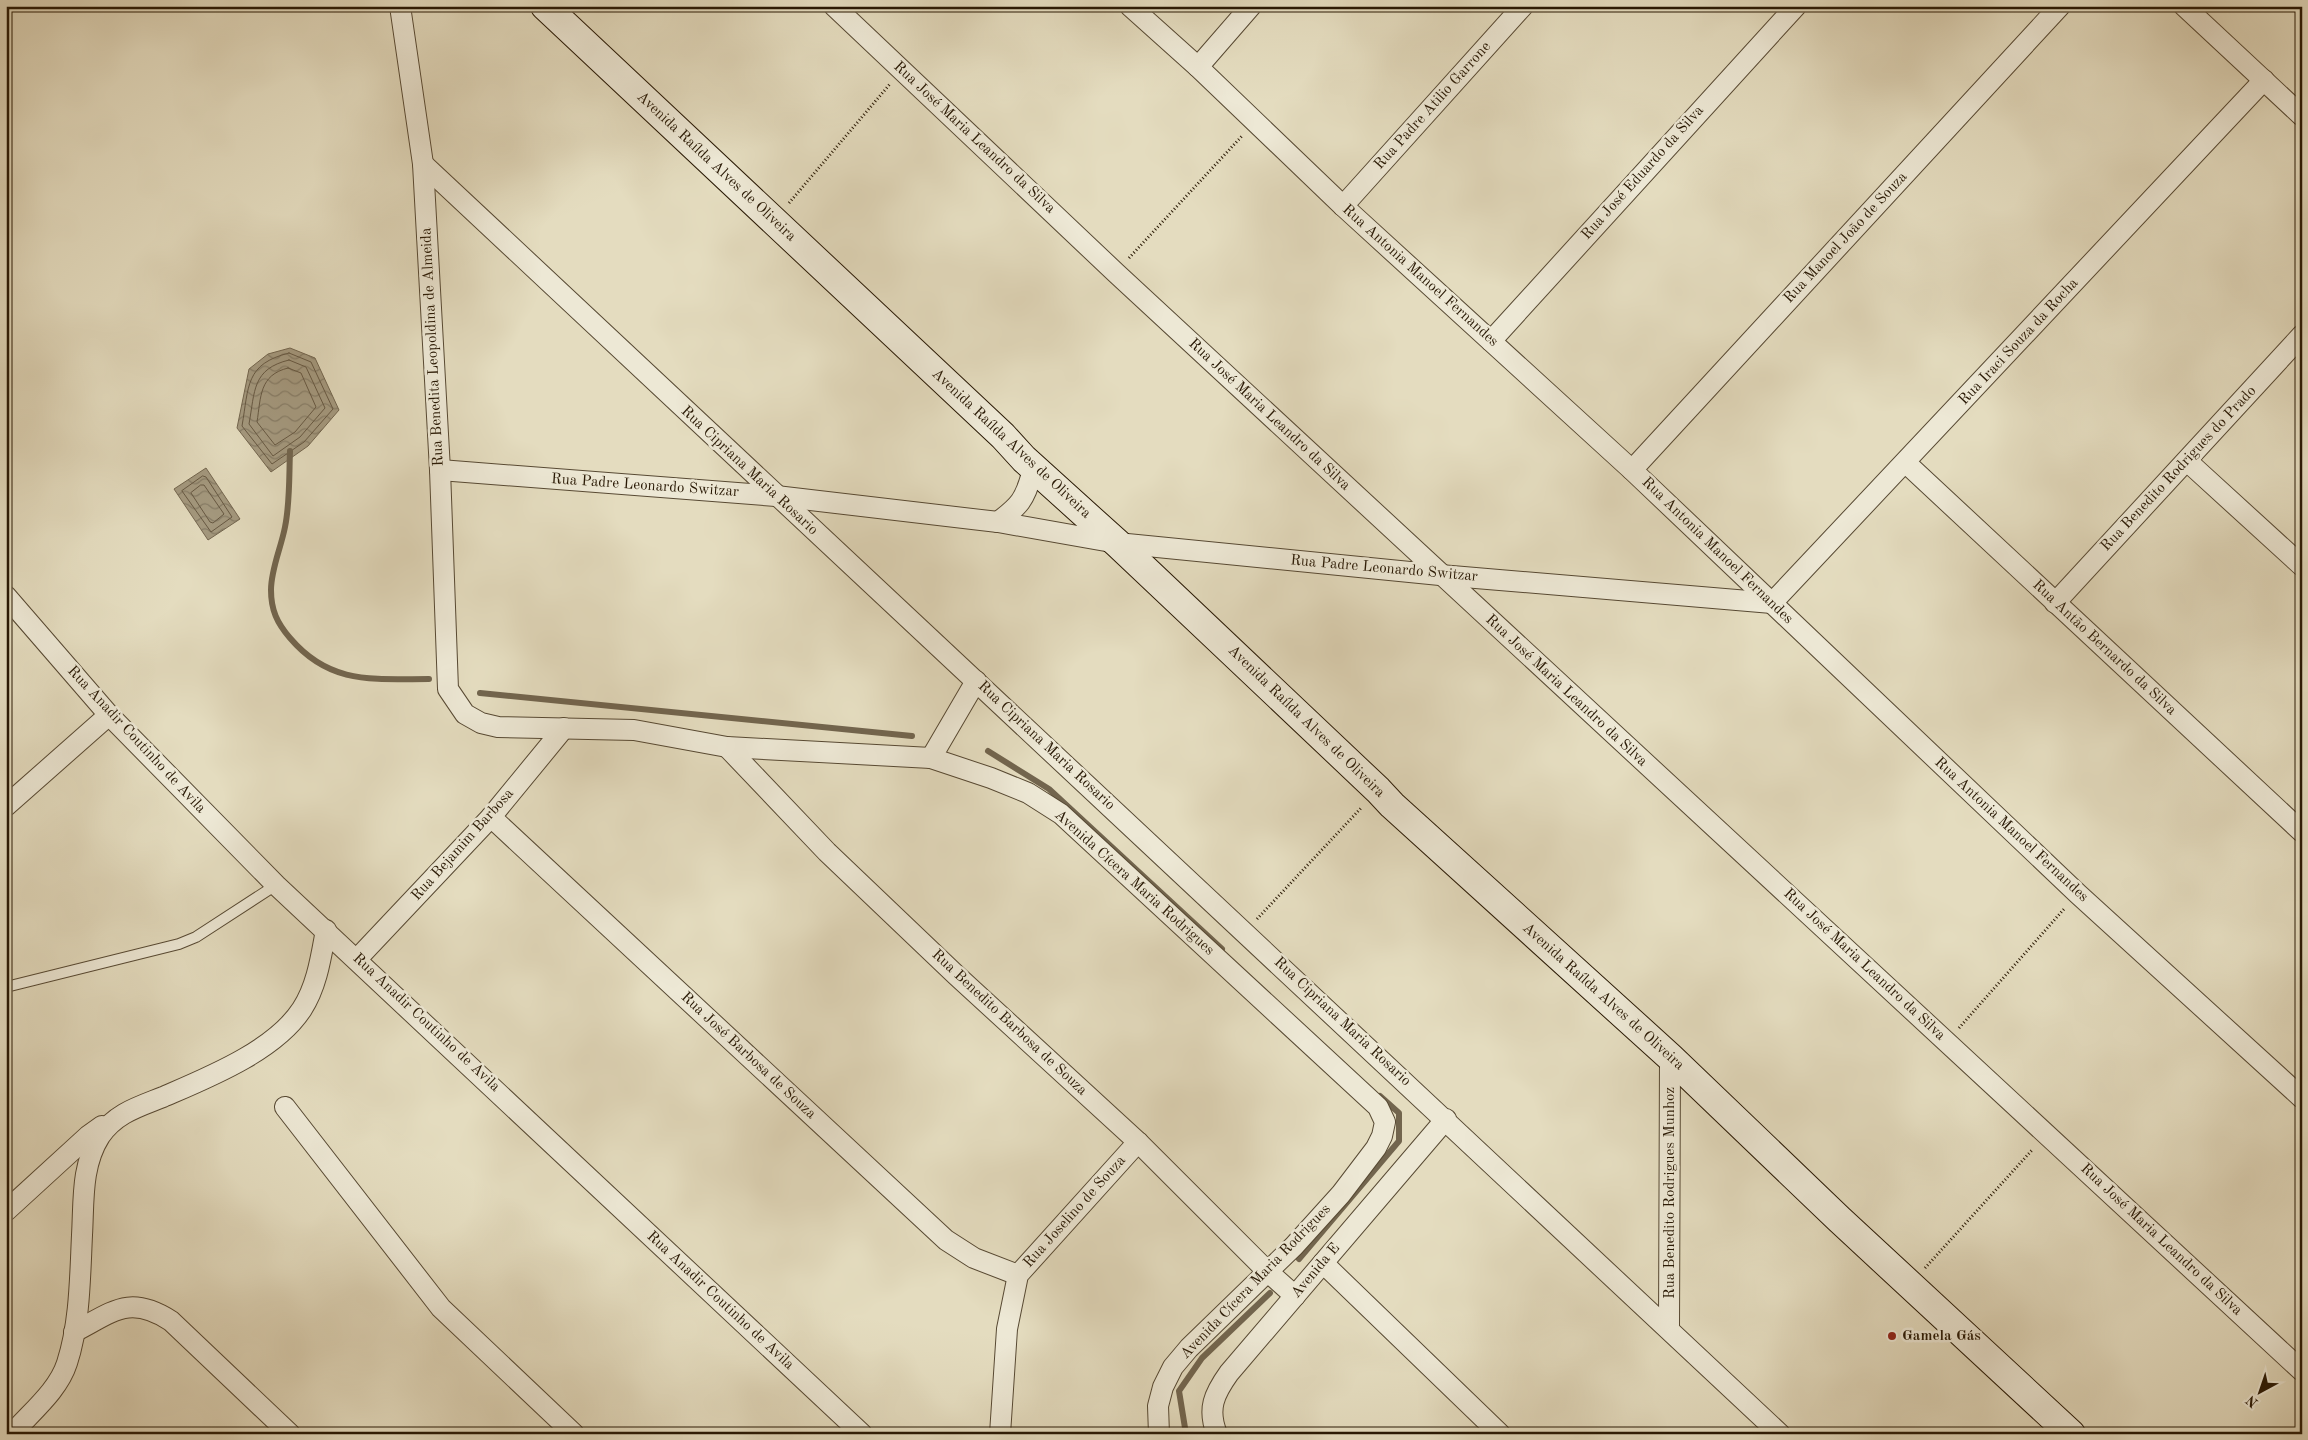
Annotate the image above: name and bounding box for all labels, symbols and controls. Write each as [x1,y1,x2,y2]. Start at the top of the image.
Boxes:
street label: Rua Padre Atilio Garrone [1372,39,1494,173]
street label: Rua José Maria Leandro da Silva [890,59,1058,217]
street label: Avenida Raílda Alves de Oliveira [634,89,799,245]
street label: Rua José Eduardo da Silva [1579,103,1707,243]
street label: Rua Manoel João de Souza [1781,169,1911,306]
street label: Rua Antonia Manoel Fernandes [1339,202,1501,350]
street label: Rua Benedita Leopoldina de Almeida [419,227,447,467]
street label: Rua Iraci Souza da Rocha [1956,275,2082,408]
street label: Rua José Maria Leandro da Silva [1185,336,1353,494]
street label: Avenida Raílda Alves de Oliveira [929,366,1094,522]
street label: Rua Benedito Rodrigues do Prado [2099,384,2259,554]
street label: Rua Cipriana Maria Rosario [678,404,820,538]
street label: Rua Padre Leonardo Switzar [551,472,739,500]
street label: Rua Antonia Manoel Fernandes [1638,475,1796,627]
street label: Rua Padre Leonardo Switzar [1290,553,1478,585]
street label: Rua Antão Bernardo da Silva [2029,578,2179,719]
street label: Rua José Maria Leandro da Silva [1482,612,1650,770]
street label: Avenida Raílda Alves de Oliveira [1225,643,1388,801]
street label: Rua Anadir Coutinho de Avila [64,664,208,817]
street label: Rua Cipriana Maria Rosario [975,679,1117,813]
street label: Rua Antonia Manoel Fernandes [1931,755,2091,905]
street label: Rua Bejamim Barbosa [409,786,517,904]
street label: Avenida Cícera Maria Rodrigues [1051,807,1217,959]
street label: Rua José Maria Leandro da Silva [1780,886,1948,1044]
street label: Avenida Raílda Alves de Oliveira [1519,921,1687,1074]
street label: Rua Benedito Barbosa de Souza [928,947,1090,1099]
street label: Rua Anadir Coutinho de Avila [350,951,503,1095]
street label: Rua Cipriana Maria Rosario [1271,955,1413,1089]
street label: Rua José Barbosa de Souza [678,990,819,1123]
street label: Rua Benedito Rodrigues Munhoz [1663,1087,1678,1299]
street label: Rua Joselino de Souza [1021,1153,1129,1271]
street label: Rua José Maria Leandro da Silva [2077,1161,2245,1319]
street label: Avenida Cícera Maria Rodrigues [1178,1202,1334,1362]
street label: Rua Anadir Coutinho de Avila [644,1229,797,1373]
street label: Avenida E [1289,1241,1343,1301]
place label: Gamela Gás [1902,1329,1981,1344]
marker: Gamela Gás [1886,1330,1898,1342]
north arrow [2236,1368,2286,1418]
text: N [2243,1392,2261,1410]

